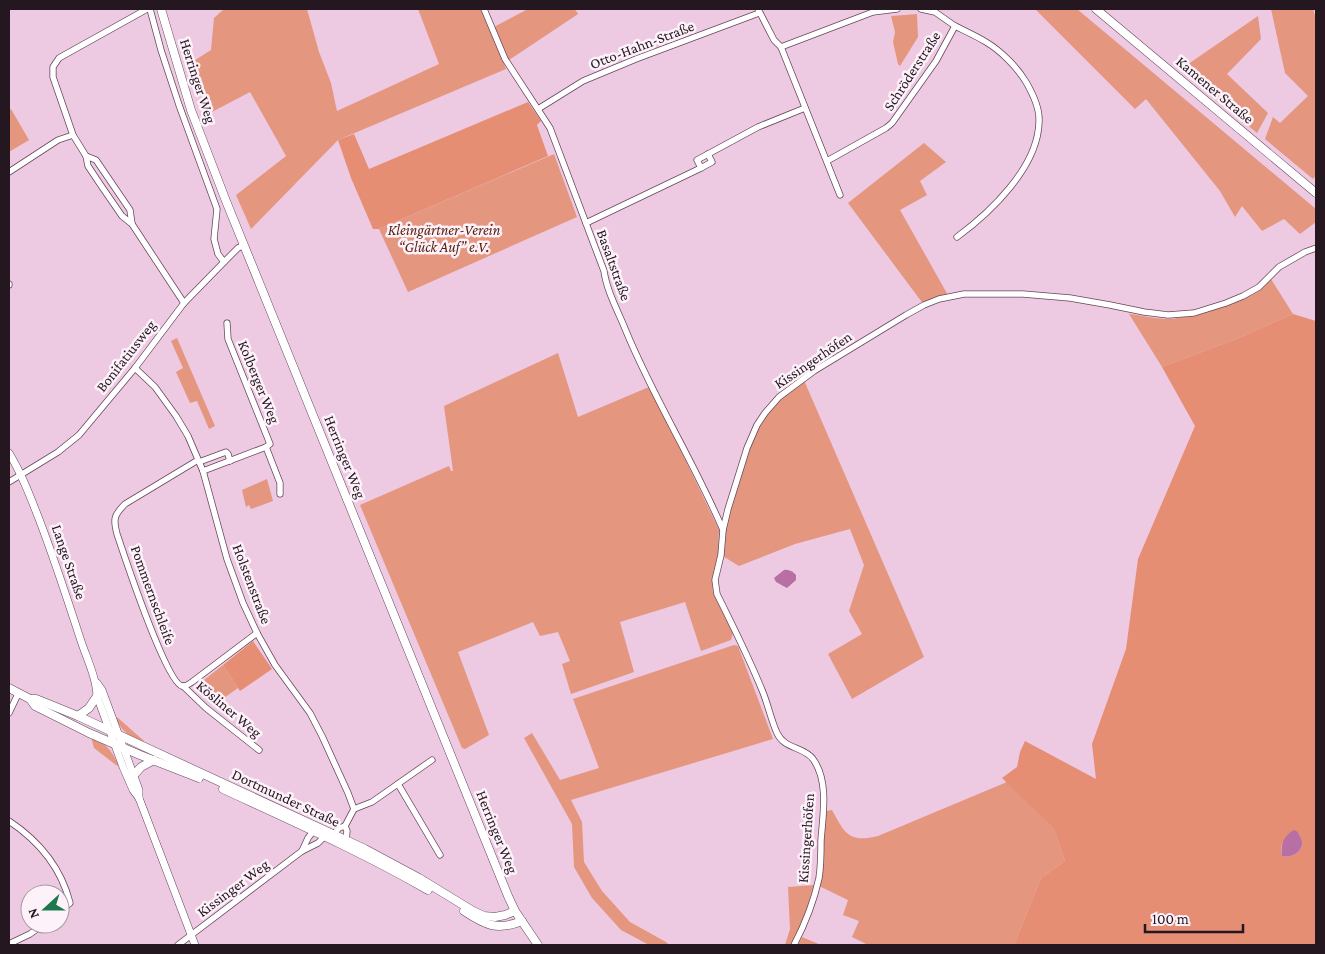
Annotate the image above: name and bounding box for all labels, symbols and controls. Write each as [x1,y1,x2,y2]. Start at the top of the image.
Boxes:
street label: Otto-Hahn-Straße [588,18,697,72]
street label: Schröderstraße [880,28,944,114]
street label: Herringer Weg [176,37,219,126]
street label: Kamener Straße [1173,53,1257,127]
park label: Kleingärtner-Verein “Glück Auf” e.V. [388,222,501,256]
street label: Basaltstraße [594,227,634,303]
street label: Bonifatiusweg [93,317,160,396]
street label: Kissingerhöfen [771,328,855,393]
street label: Kolberger Weg [234,338,283,426]
street label: Herringer Weg [320,413,369,501]
street label: Lange Straße [48,523,89,602]
street label: Holstenstraße [229,542,275,627]
street label: Pommernschleife [128,543,178,647]
street label: Kösliner Weg [193,677,265,741]
street label: Dortmunder Straße [229,766,343,830]
street label: Herringer Weg [472,788,521,876]
street label: Kissingerhöfen [795,793,818,883]
street label: Kissinger Weg [194,856,272,921]
north arrow [20,884,70,934]
scale bar [1145,902,1242,934]
text: N [24,906,42,921]
text: 100 m [1152,911,1189,927]

